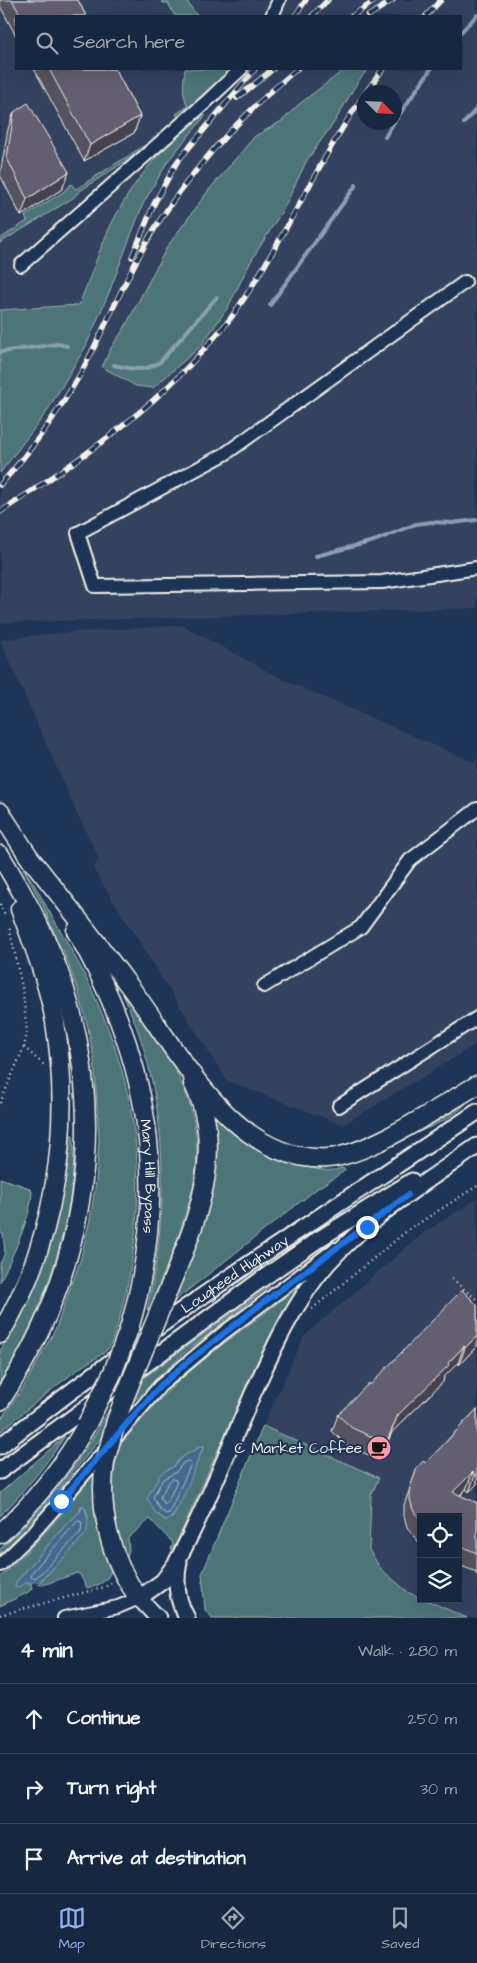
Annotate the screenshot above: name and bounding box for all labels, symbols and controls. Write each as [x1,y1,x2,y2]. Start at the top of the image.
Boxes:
search box [15,15,462,70]
icon: search [33,29,61,57]
text: Search here [73,29,185,56]
north arrow [357,85,402,130]
street label: Mary Hill Bypass [134,1118,160,1235]
route end [356,1216,379,1239]
street label: Lougheed Highway [177,1230,293,1319]
cafe icon: C Market Coffee [366,1435,392,1461]
place label: C Market Coffee [235,1438,362,1459]
route start [50,1490,73,1513]
map controls [417,1513,462,1603]
button: locate [417,1513,462,1558]
button: layers [417,1558,462,1603]
text: 4 min [20,1636,73,1665]
text: Walk · 280 m [358,1640,457,1662]
icon: ahead [20,1705,48,1733]
text: Continue [67,1705,141,1732]
text: 250 m [408,1708,457,1730]
icon: right [20,1775,48,1803]
text: Turn right [67,1775,156,1802]
text: 30 m [420,1778,457,1800]
icon: arrive [20,1845,48,1873]
text: Arrive at destination [67,1845,246,1872]
tab: Map [58,1904,86,1954]
tab: Directions [201,1904,266,1954]
tab: Saved [381,1904,419,1954]

